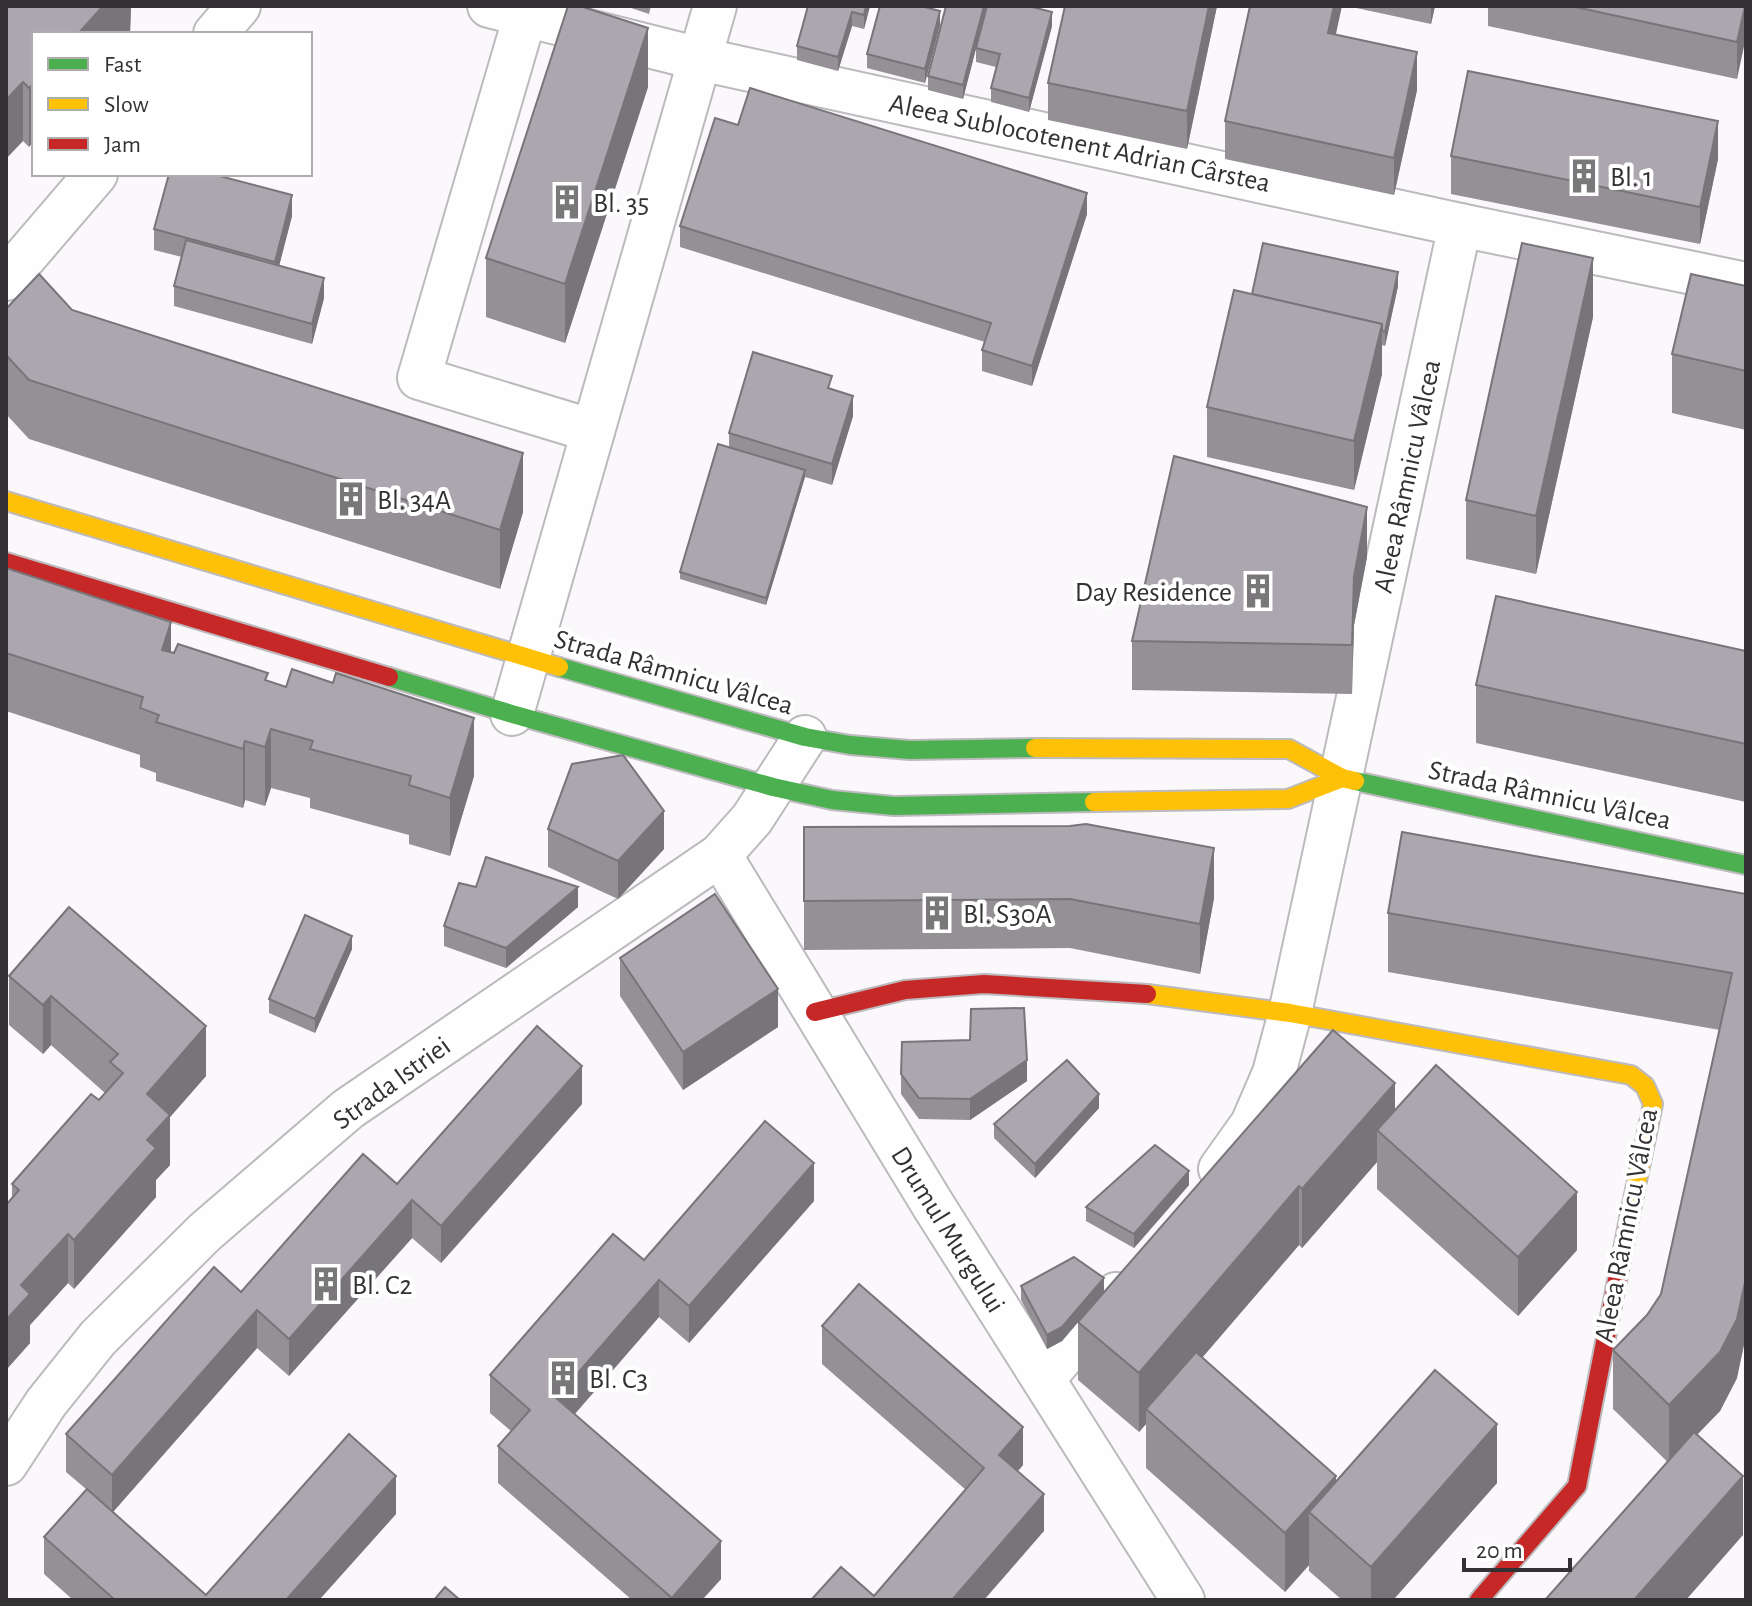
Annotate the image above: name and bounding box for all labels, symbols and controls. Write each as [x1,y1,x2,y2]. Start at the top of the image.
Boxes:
legend [32,32,312,176]
text: Fast [104,53,142,77]
street label: Aleea Sublocotenent Adrian Cârstea [886,90,1273,198]
text: Slow [104,93,149,117]
text: Jam [104,133,141,157]
building icon: Bl. 1 [1565,157,1603,195]
place label: Bl. 1 [1610,164,1653,192]
building icon: Bl. 35 [548,183,586,221]
place label: Bl. 35 [593,190,649,218]
street label: Aleea Râmnicu Vâlcea [1370,357,1446,596]
building icon: Bl. 34A [332,480,370,518]
place label: Bl. 34A [377,487,451,515]
building icon: Day Residence [1239,572,1277,610]
place label: Day Residence [1075,579,1232,607]
street label: Strada Râmnicu Vâlcea [551,625,796,720]
street label: Strada Râmnicu Vâlcea [1426,757,1673,835]
building icon: Bl. S30A [918,894,956,932]
place label: Bl. S30A [963,901,1052,929]
street label: Strada Istriei [328,1032,456,1135]
street label: Aleea Râmnicu Vâlcea [1591,1106,1663,1345]
street label: Drumul Murgului [885,1142,1009,1318]
building icon: Bl. C2 [307,1265,345,1303]
place label: Bl. C2 [352,1272,412,1300]
building icon: Bl. C3 [544,1359,582,1397]
place label: Bl. C3 [589,1366,648,1394]
scale bar [1464,1522,1570,1572]
text: 20 m [1476,1539,1523,1563]

